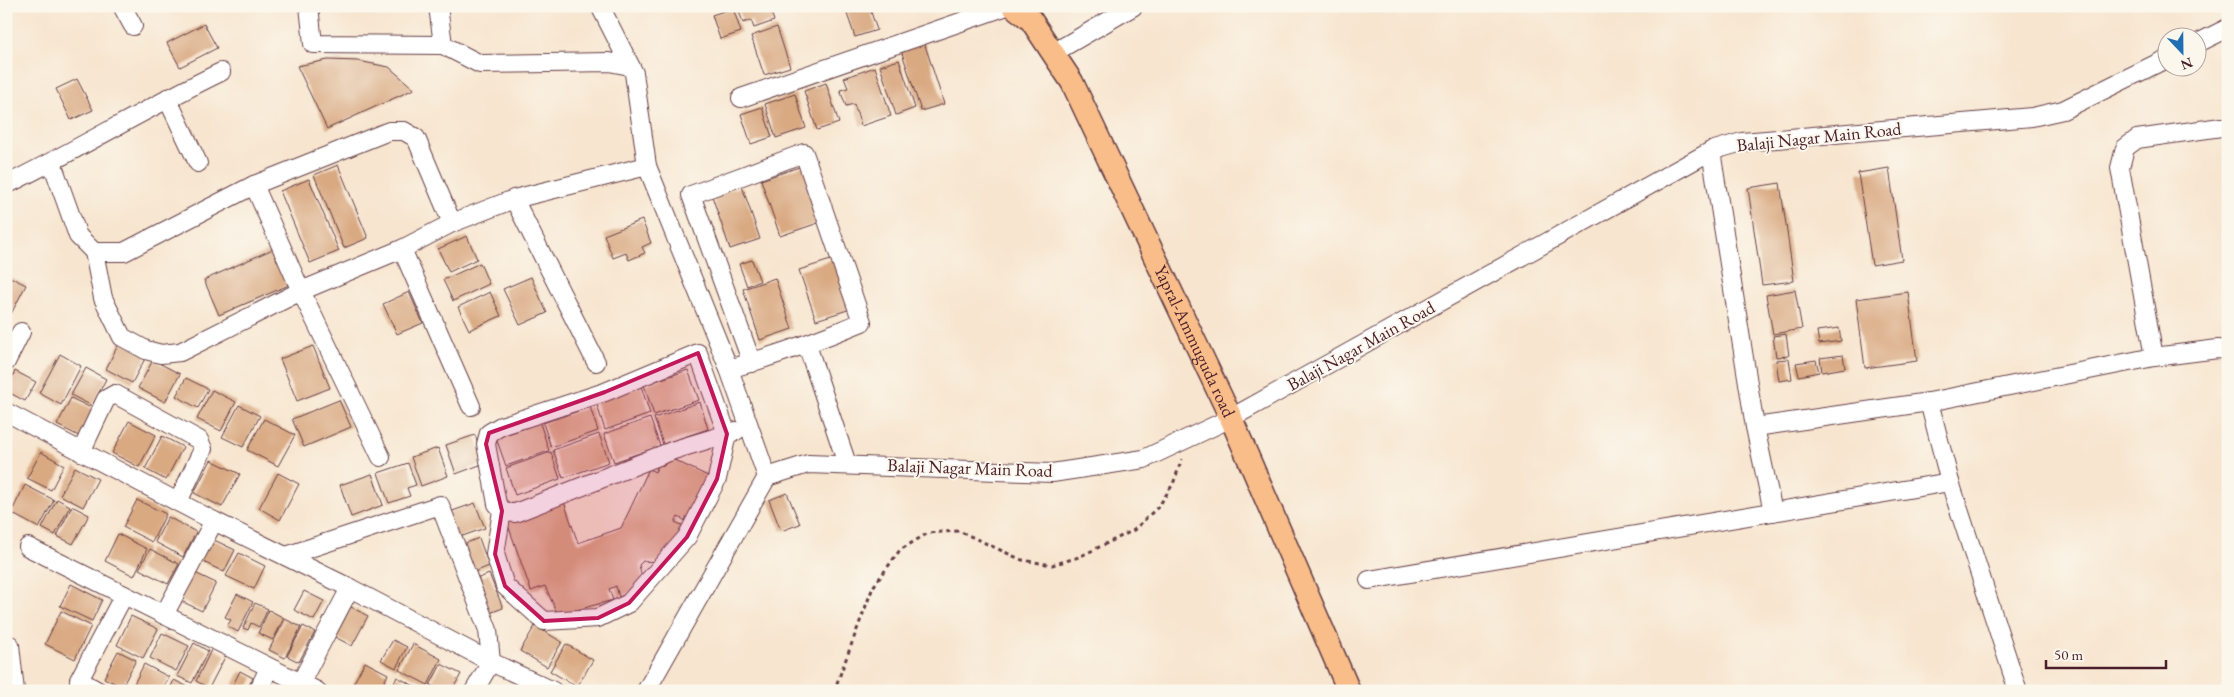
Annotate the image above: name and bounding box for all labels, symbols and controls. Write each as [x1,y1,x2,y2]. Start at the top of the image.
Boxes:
north arrow [2156,28,2206,78]
text: N [2178,54,2195,75]
street label: Balaji Nagar Main Road [1735,116,1903,157]
street label: Yapral-Ammuguda road [1149,261,1241,422]
street label: Balaji Nagar Main Road [1283,295,1439,396]
street label: Balaji Nagar Main Road [887,453,1054,482]
scale bar [2046,637,2166,669]
text: 50 m [2054,645,2083,664]

